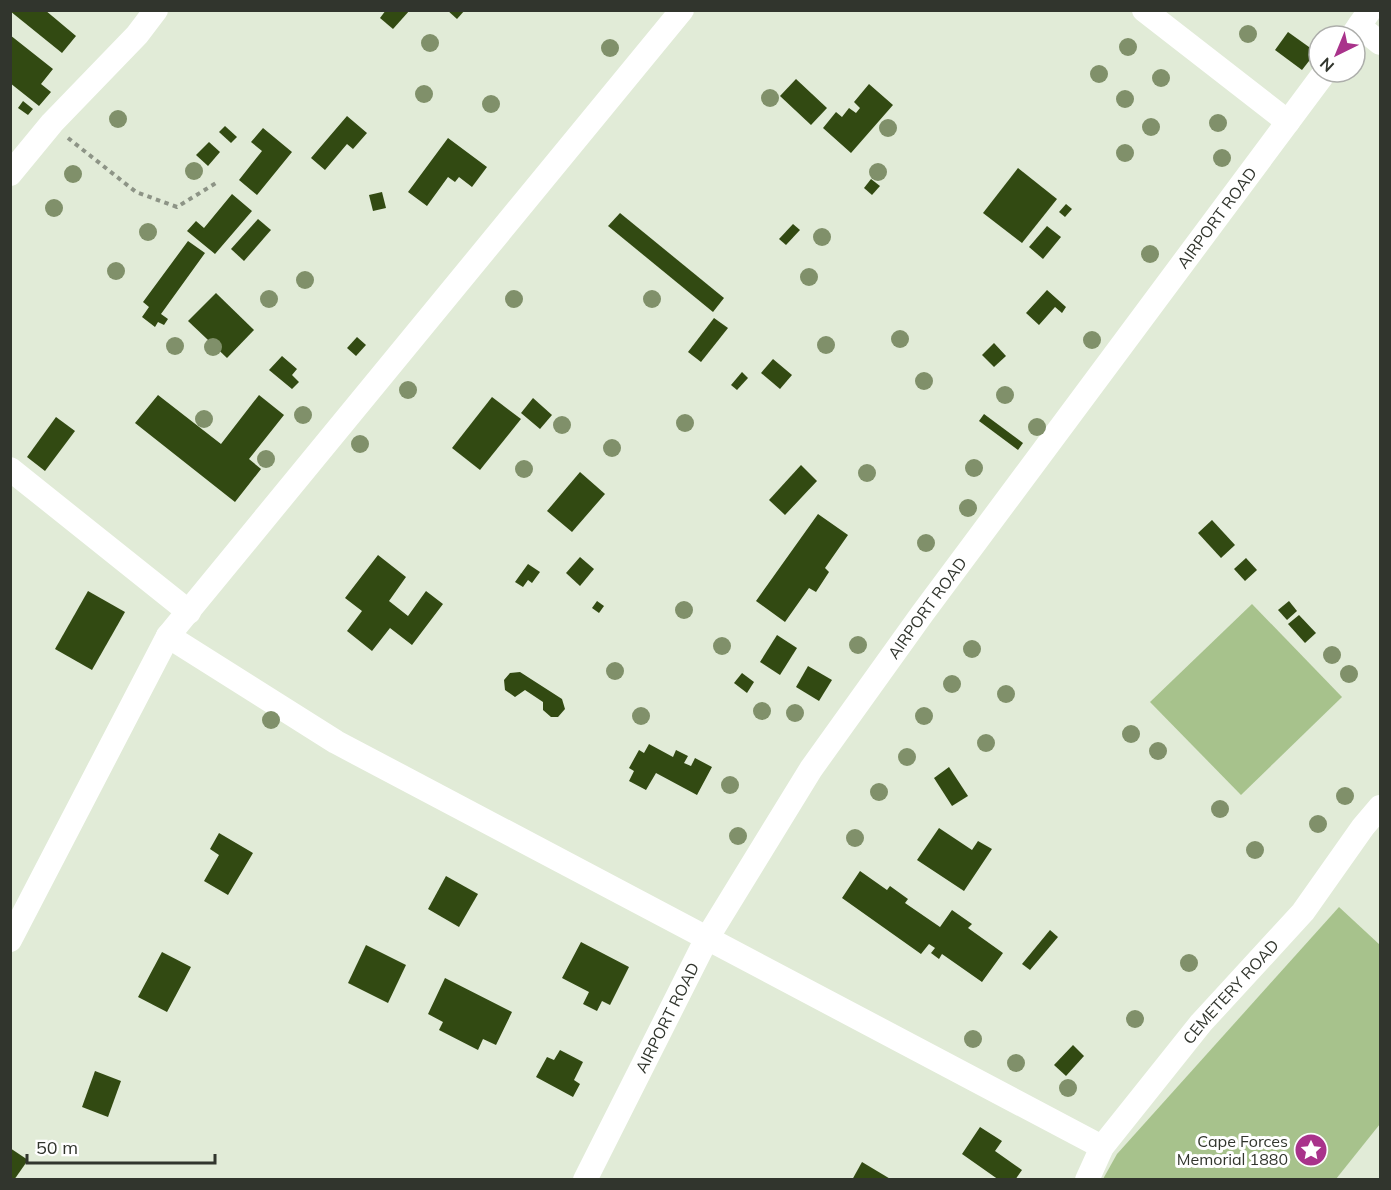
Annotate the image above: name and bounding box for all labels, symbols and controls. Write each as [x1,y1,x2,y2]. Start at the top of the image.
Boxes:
north arrow [1307,24,1367,84]
text: N [1316,54,1338,76]
street label: AIRPORT ROAD [1173,163,1261,272]
street label: AIRPORT ROAD [883,553,971,663]
street label: CEMETERY ROAD [1178,935,1283,1048]
street label: AIRPORT ROAD [631,959,703,1076]
scale bar [27,1127,214,1165]
place label: Cape Forces Memorial 1880 [1177,1131,1288,1169]
place icon: Cape Forces Memorial 1880 [1293,1132,1329,1168]
text: 50 m [36,1136,78,1159]

